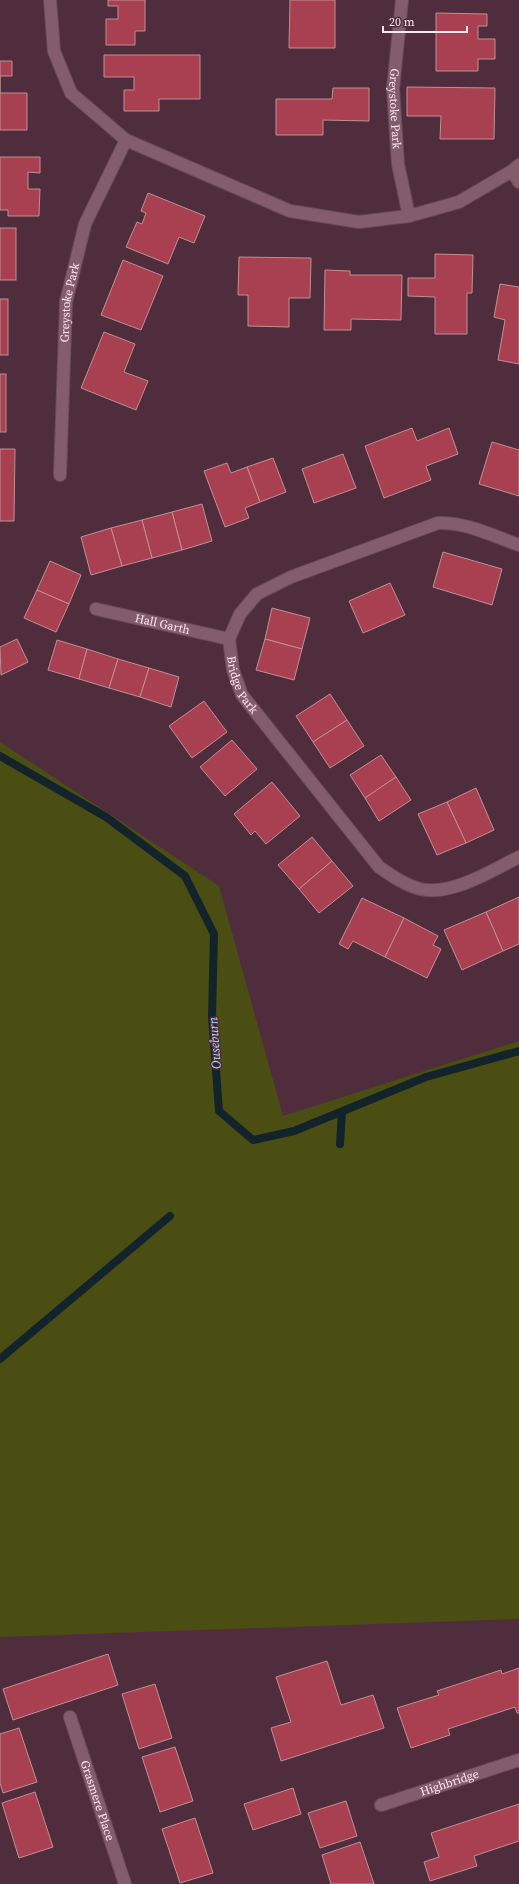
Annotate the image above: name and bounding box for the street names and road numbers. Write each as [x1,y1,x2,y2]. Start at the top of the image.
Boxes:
street label: Greystoke Park [385,67,405,150]
street label: Greystoke Park [57,261,83,343]
street label: Hall Garth [133,610,191,638]
street label: Bridge Park [223,655,262,717]
street label: Grasmere Place [77,1758,118,1843]
street label: Highbridge [418,1766,481,1800]

